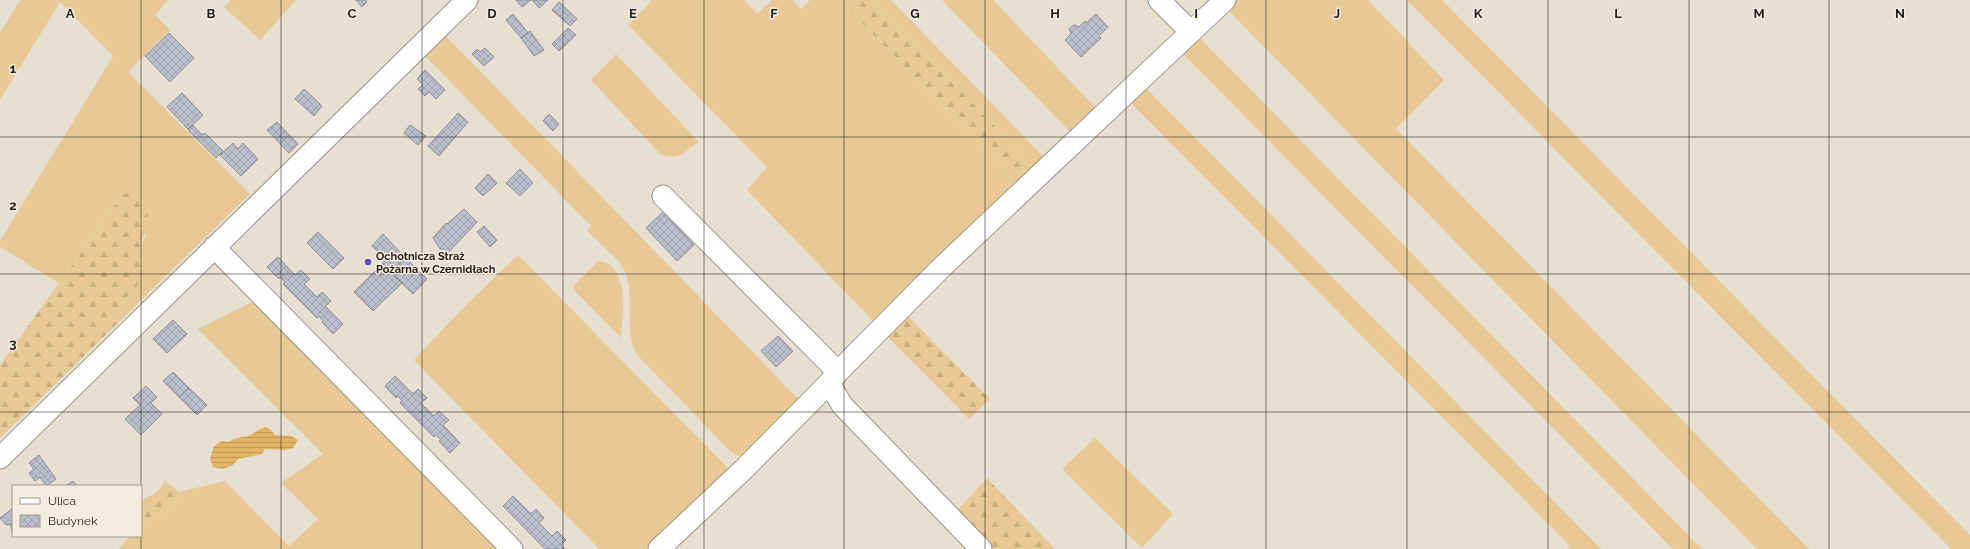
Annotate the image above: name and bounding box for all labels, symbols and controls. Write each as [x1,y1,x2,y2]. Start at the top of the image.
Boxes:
text: A [66,6,75,21]
text: B [207,6,216,21]
text: C [348,6,357,21]
text: D [487,6,497,21]
text: E [629,6,637,21]
text: F [770,6,778,21]
text: G [910,6,920,21]
text: H [1050,6,1060,21]
text: I [1194,6,1198,21]
text: J [1334,6,1340,21]
text: K [1474,6,1483,21]
text: L [1614,6,1622,21]
text: M [1753,6,1765,21]
text: N [1895,6,1905,21]
text: 1 [10,61,17,76]
text: 2 [9,198,17,213]
place label: Ochotnicza Straż Pożarna w Czernidłach [376,250,496,276]
marker: Ochotnicza Straż Pożarna w Czernidłach [363,257,373,267]
text: 3 [9,336,17,351]
legend [12,485,142,537]
text: Ulica [48,494,76,508]
text: Budynek [48,514,98,528]

